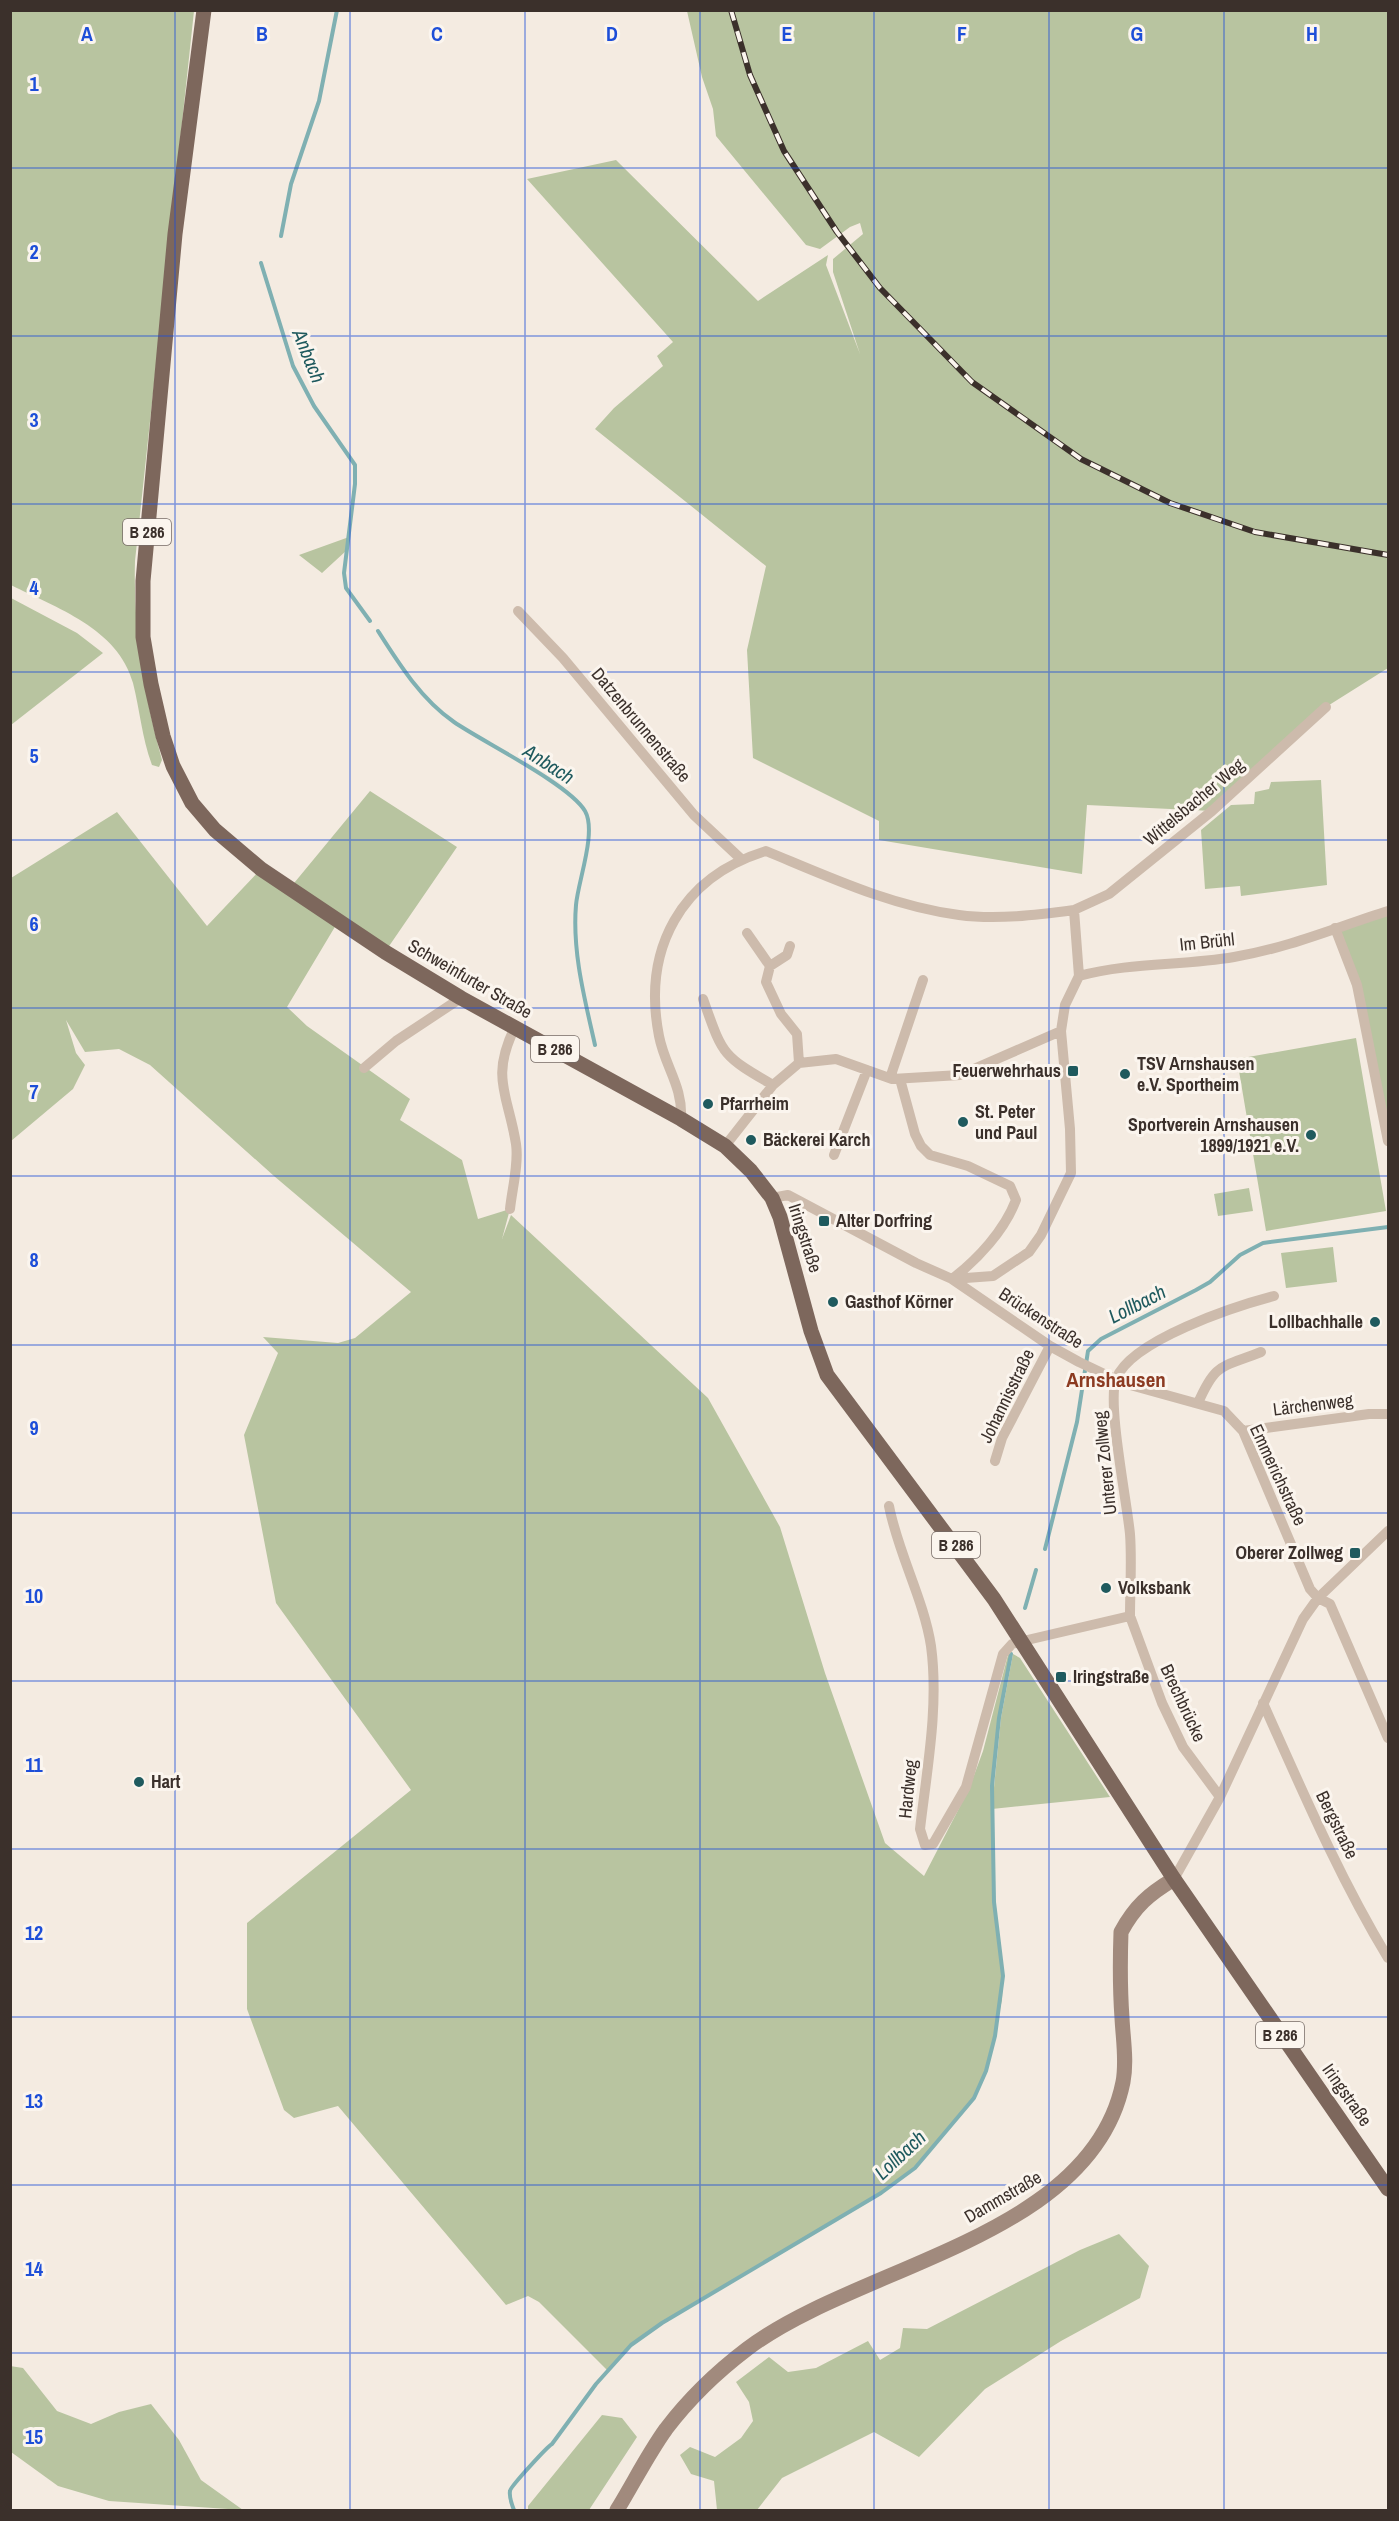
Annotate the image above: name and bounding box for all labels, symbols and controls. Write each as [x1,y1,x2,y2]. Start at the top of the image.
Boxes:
text: A [81,20,93,47]
text: B [256,20,268,47]
text: C [431,20,443,47]
text: D [606,20,618,47]
text: E [782,20,793,47]
text: F [957,20,967,47]
text: G [1131,20,1143,47]
text: H [1306,20,1318,47]
text: 1 [29,70,39,97]
text: 2 [29,238,39,265]
water label: Anbach [286,324,332,387]
text: 3 [29,406,39,433]
road number: B 286 [123,519,171,545]
text: 4 [29,574,39,601]
street label: Datzenbrunnenstraße [586,662,697,787]
water label: Anbach [518,737,580,790]
text: 5 [29,742,39,769]
street label: Wittelsbacher Weg [1138,752,1250,851]
text: 6 [29,910,39,937]
street label: Im Brühl [1178,926,1236,957]
street label: Schweinfurter Straße [404,933,537,1024]
road number: B 286 [531,1036,579,1062]
place label: TSV Arnshausen e.V. Sportheim [1137,1051,1255,1097]
place label: Feuerwehrhaus [953,1058,1061,1083]
marker: Feuerwehrhaus [1066,1064,1080,1078]
marker: TSV Arnshausen e.V. Sportheim [1118,1067,1132,1081]
text: 7 [29,1078,39,1105]
place label: Pfarrheim [720,1091,789,1116]
marker: Pfarrheim [701,1097,715,1111]
place label: St. Peter und Paul [975,1099,1037,1145]
place label: Sportverein Arnshausen 1899/1921 e.V. [1128,1112,1299,1158]
marker: St. Peter und Paul [956,1115,970,1129]
place label: Bäckerei Karch [763,1127,870,1152]
marker: Sportverein Arnshausen 1899/1921 e.V. [1304,1128,1318,1142]
marker: Bäckerei Karch [744,1133,758,1147]
street label: Iringstraße [783,1200,828,1276]
place label: Alter Dorfring [836,1208,932,1233]
marker: Alter Dorfring [817,1214,831,1228]
text: 8 [29,1246,39,1273]
water label: Lollbach [1103,1278,1170,1329]
street label: Brückenstraße [994,1281,1088,1354]
place label: Gasthof Körner [845,1289,954,1314]
marker: Gasthof Körner [826,1295,840,1309]
place label: Lollbachhalle [1269,1309,1363,1334]
marker: Lollbachhalle [1368,1315,1382,1329]
street label: Johannisstraße [973,1345,1040,1447]
district label: Arnshausen [1066,1365,1166,1394]
street label: Lärchenweg [1272,1387,1355,1422]
street label: Unterer Zollweg [1087,1409,1122,1516]
text: 9 [29,1414,39,1441]
street label: Emmerichstraße [1244,1420,1313,1530]
road number: B 286 [932,1532,980,1558]
place label: Oberer Zollweg [1236,1540,1343,1565]
marker: Oberer Zollweg [1348,1546,1362,1560]
place label: Volksbank [1118,1575,1192,1600]
marker: Volksbank [1099,1581,1113,1595]
text: 10 [25,1582,43,1609]
street label: Brechbrücke [1155,1660,1212,1746]
place label: Iringstraße [1073,1664,1149,1689]
marker: Iringstraße [1054,1670,1068,1684]
text: 11 [25,1751,44,1778]
street label: Hardweg [892,1757,923,1820]
place label: Hart [151,1769,181,1794]
marker: Hart [132,1775,146,1789]
street label: Bergstraße [1310,1786,1365,1863]
text: 12 [25,1919,43,1946]
road number: B 286 [1256,2022,1304,2048]
street label: Iringstraße [1317,2058,1378,2131]
text: 13 [25,2087,43,2114]
water label: Lollbach [868,2124,931,2185]
street label: Dammstraße [960,2164,1046,2229]
text: 14 [25,2255,43,2282]
text: 15 [25,2423,43,2450]

